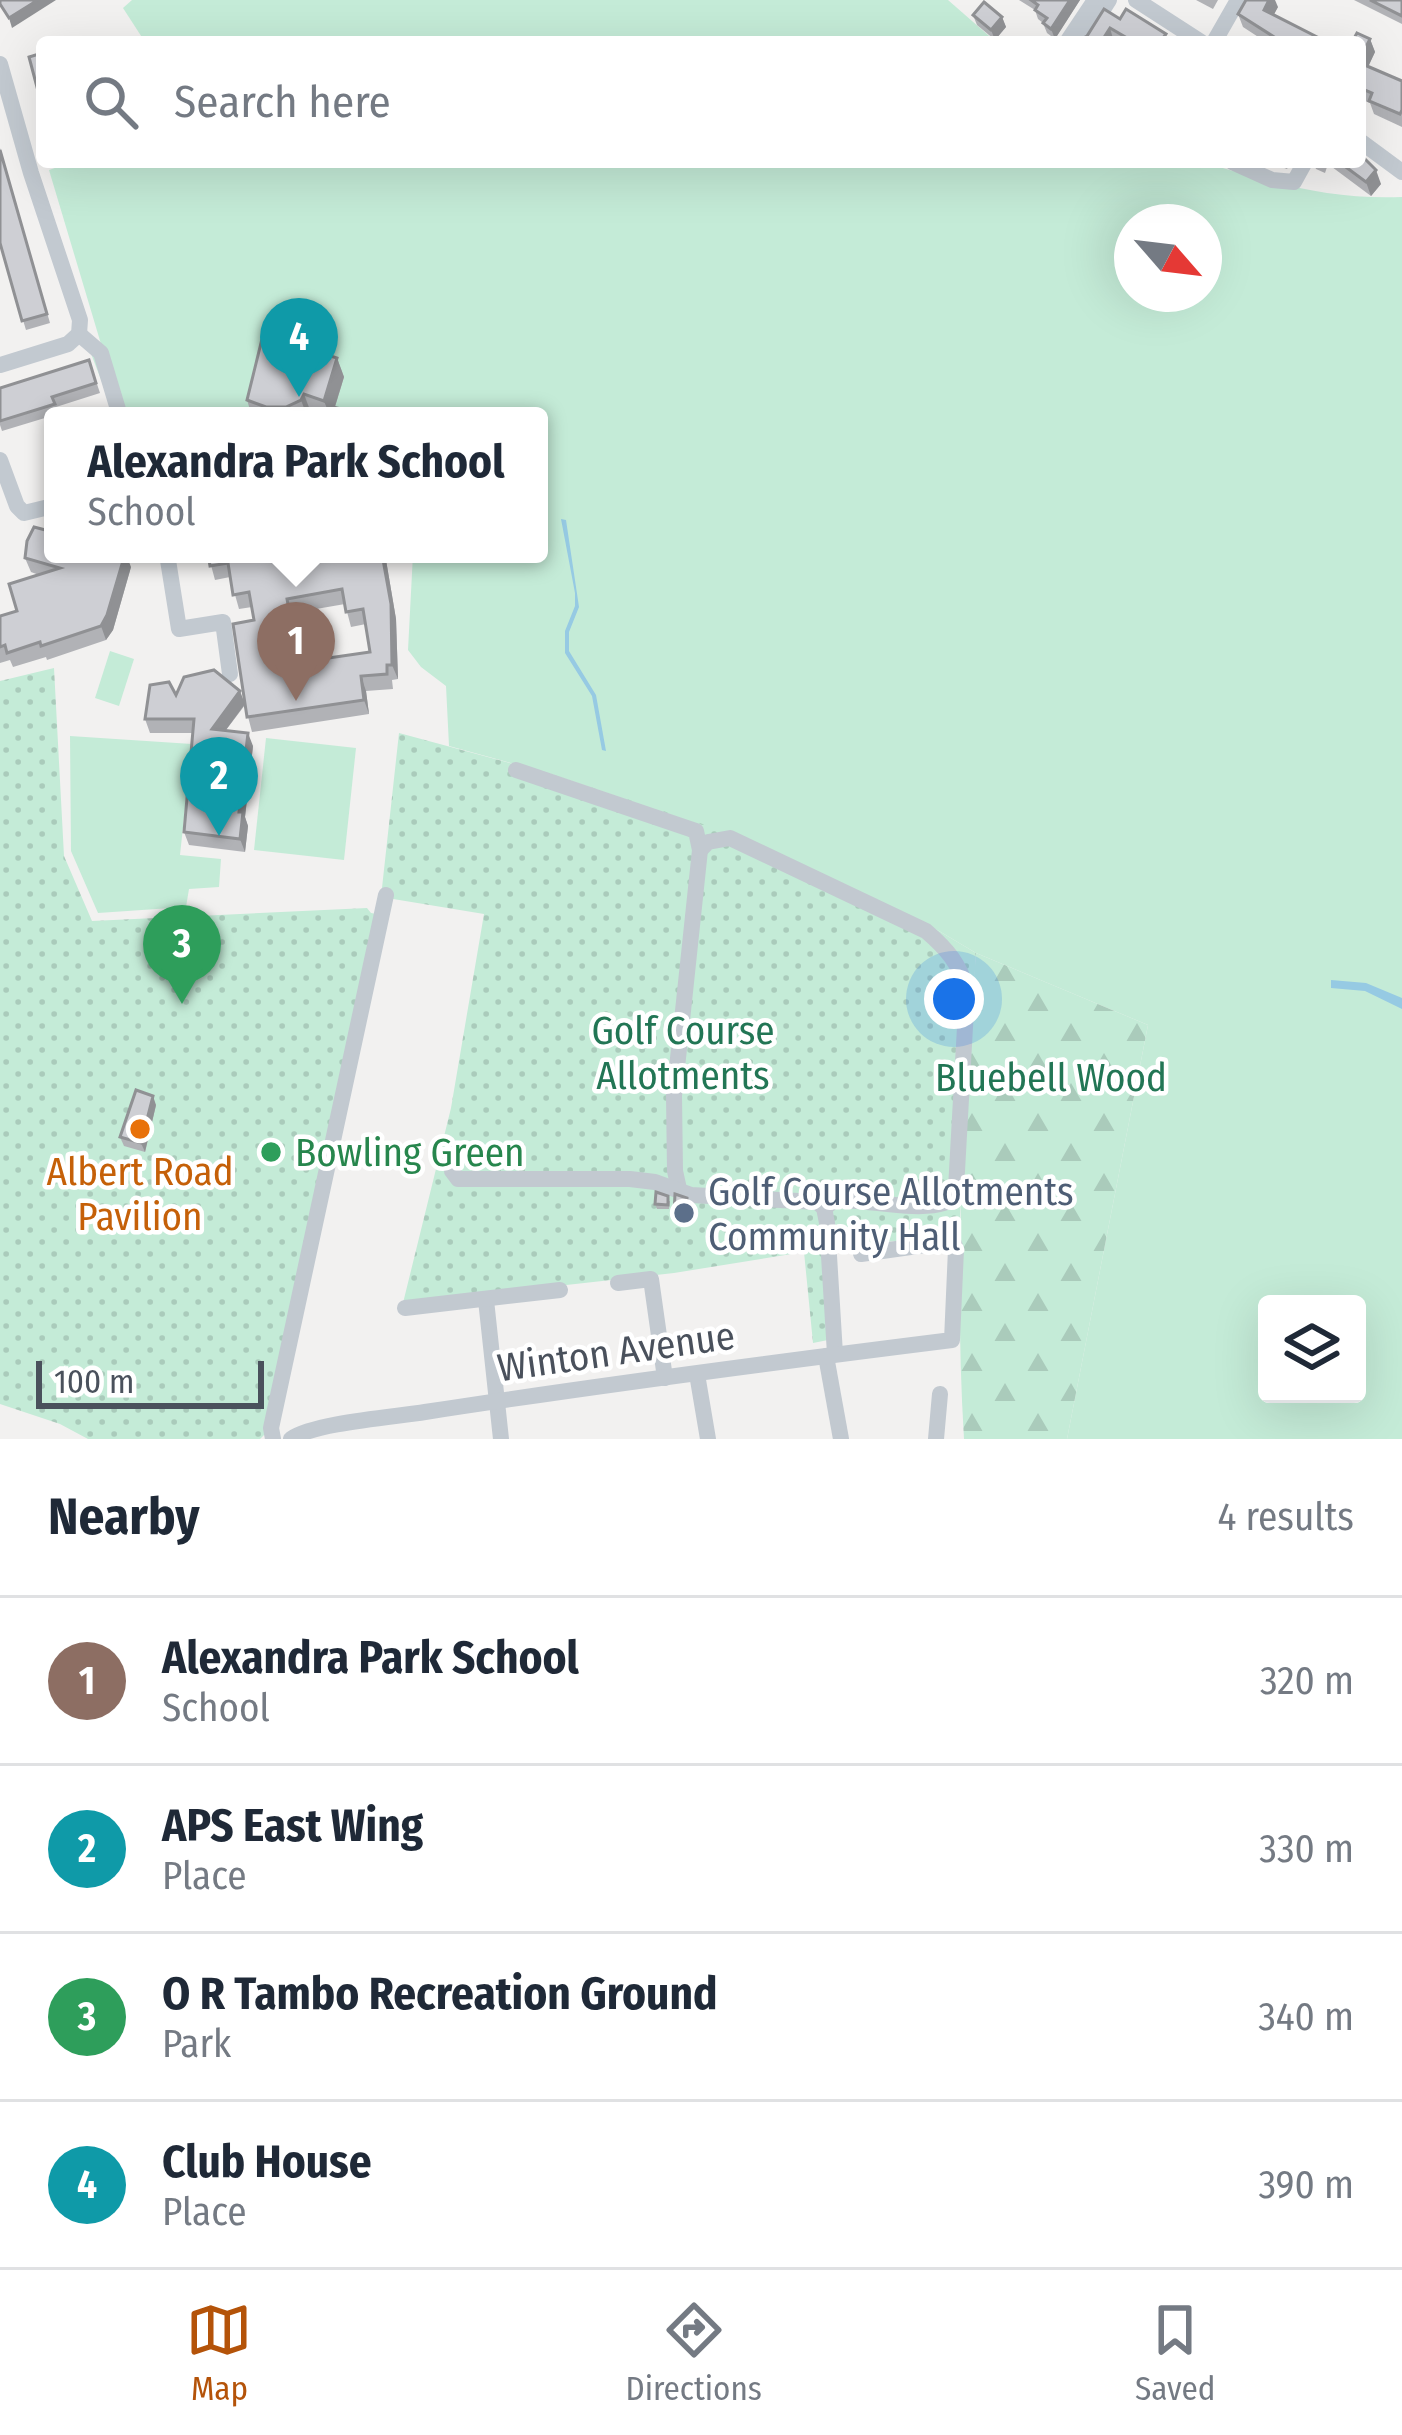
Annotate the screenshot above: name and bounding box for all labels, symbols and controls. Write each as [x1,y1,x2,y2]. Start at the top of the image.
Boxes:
search box [36,36,1366,168]
icon: search [78,69,144,135]
text: Search here [174,75,391,129]
north arrow [1114,204,1222,312]
pin: 4 [260,298,338,397]
popup [44,407,548,563]
text: Alexandra Park School [88,435,504,489]
text: School [88,489,195,535]
pin: 1 [257,602,335,701]
pin: 2 [180,737,258,836]
pin: 3 [143,905,221,1004]
your location [924,969,984,1029]
park label: Golf Course Allotments [591,1008,775,1099]
park label: Bluebell Wood [935,1055,1167,1101]
marker: Albert Road Pavilion [127,1116,153,1142]
place label: Bowling Green [295,1130,525,1176]
marker: Bowling Green [258,1139,284,1165]
place label: Albert Road Pavilion [46,1149,234,1240]
place label: Golf Course Allotments Community Hall [708,1169,1074,1260]
marker: Golf Course Allotments Community Hall [671,1200,697,1226]
map controls [1258,1295,1366,1403]
button: layers [1258,1295,1366,1403]
street label: Winton Avenue [495,1313,738,1391]
scale bar [36,1355,264,1408]
text: 100 m [54,1362,134,1402]
text: Nearby [48,1486,200,1548]
text: 4 results [1217,1494,1354,1540]
text: Alexandra Park School [162,1631,579,1685]
text: 1 [79,1658,95,1704]
text: 320 m [1260,1658,1354,1704]
text: School [162,1685,270,1731]
text: APS East Wing [162,1799,423,1853]
text: 2 [78,1826,96,1872]
text: 330 m [1259,1826,1354,1872]
text: Place [162,1853,246,1899]
text: O R Tambo Recreation Ground [162,1967,717,2021]
text: 3 [78,1994,96,2040]
text: 340 m [1258,1994,1354,2040]
text: Park [162,2021,231,2067]
text: Club House [162,2135,372,2189]
text: 4 [77,2162,97,2208]
text: 390 m [1258,2162,1354,2208]
text: Place [162,2189,246,2235]
tab: Map [186,2297,252,2409]
tab: Directions [625,2297,762,2409]
tab: Saved [1135,2297,1215,2409]

